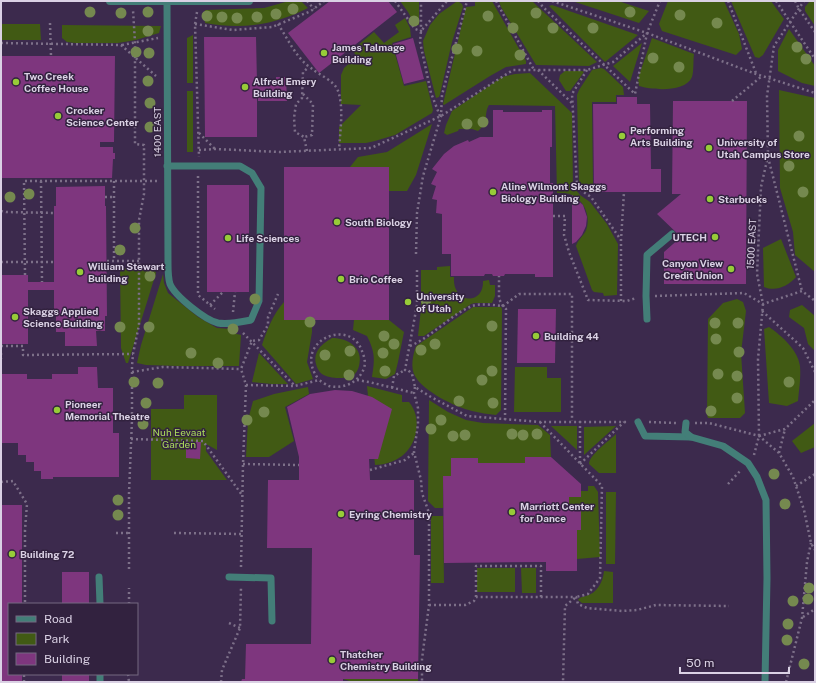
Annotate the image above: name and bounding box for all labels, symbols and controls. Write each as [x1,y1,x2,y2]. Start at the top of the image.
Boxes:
place label: James Talmage Building [332,41,405,65]
marker: James Talmage Building [319,48,329,58]
place label: Two Creek Coffee House [24,70,89,94]
place label: Alfred Emery Building [253,75,317,99]
marker: Two Creek Coffee House [11,77,21,87]
marker: Alfred Emery Building [240,82,250,92]
place label: Crocker Science Center [66,104,139,128]
street label: 1400 EAST [151,107,163,157]
marker: Crocker Science Center [53,111,63,121]
place label: Performing Arts Building [630,124,693,148]
marker: Performing Arts Building [617,131,627,141]
place label: University of Utah Campus Store [717,136,810,160]
marker: University of Utah Campus Store [704,143,714,153]
place label: Aline Wilmont Skaggs Biology Building [501,180,606,204]
marker: Aline Wilmont Skaggs Biology Building [488,187,498,197]
place label: Starbucks [718,193,767,205]
marker: Starbucks [705,194,715,204]
place label: South Biology [345,216,412,228]
marker: South Biology [332,217,342,227]
street label: 1500 EAST [744,218,758,270]
place label: UTECH [672,231,707,243]
place label: Life Sciences [236,232,300,244]
marker: UTECH [710,232,720,242]
marker: Life Sciences [223,233,233,243]
place label: Canyon View Credit Union [662,257,723,281]
place label: William Stewart Building [88,260,164,284]
marker: Canyon View Credit Union [726,264,736,274]
marker: William Stewart Building [75,267,85,277]
place label: Brio Coffee [349,273,403,285]
marker: Brio Coffee [336,274,346,284]
place label: University of Utah [416,290,465,314]
marker: University of Utah [403,297,413,307]
place label: Skaggs Applied Science Building [23,305,103,329]
marker: Skaggs Applied Science Building [10,312,20,322]
place label: Building 44 [544,330,599,342]
marker: Building 44 [531,331,541,341]
place label: Pioneer Memorial Theatre [65,398,150,422]
marker: Pioneer Memorial Theatre [52,405,62,415]
park label: Nuh Eevaat Garden [153,426,206,450]
place label: Marriott Center for Dance [520,500,594,524]
marker: Marriott Center for Dance [507,507,517,517]
place label: Eyring Chemistry [349,508,432,520]
marker: Eyring Chemistry [336,509,346,519]
place label: Building 72 [20,548,74,560]
marker: Building 72 [7,549,17,559]
legend [8,603,138,675]
text: Road [44,612,72,626]
text: Park [44,632,70,646]
place label: Thatcher Chemistry Building [340,648,432,672]
scale bar [680,649,789,675]
text: Building [44,652,90,666]
marker: Thatcher Chemistry Building [327,655,337,665]
text: 50 m [686,656,714,670]

